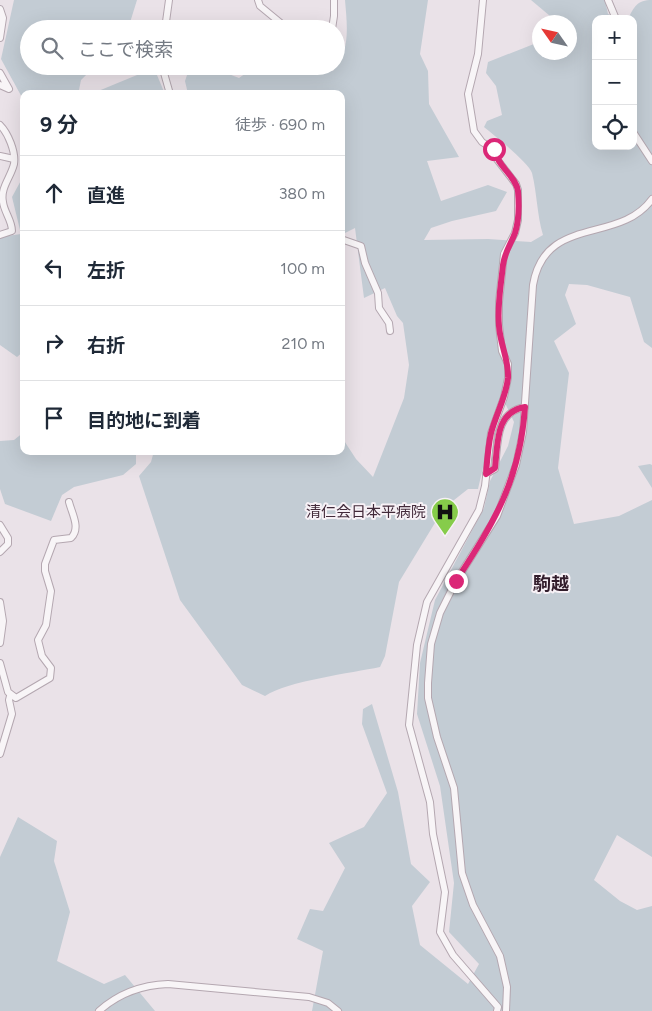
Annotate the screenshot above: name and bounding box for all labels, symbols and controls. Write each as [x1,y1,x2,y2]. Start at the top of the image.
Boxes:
north arrow [532,15,577,60]
map controls [592,15,637,150]
button: + [592,15,637,60]
search box [20,20,345,75]
icon: search [38,34,66,62]
text: ここで検索 [78,38,173,61]
button: − [592,60,637,105]
button: locate [592,105,637,150]
text: 9 分 [40,112,78,137]
text: 徒歩 · 690 m [235,115,325,134]
route start [483,138,506,161]
icon: ahead [40,179,68,207]
text: 直進 [87,184,125,207]
text: 380 m [279,184,325,203]
icon: left [40,254,68,282]
text: 左折 [87,259,125,282]
text: 100 m [280,259,325,278]
icon: right [40,329,68,357]
text: 右折 [87,334,125,357]
text: 210 m [282,334,325,353]
icon: arrive [40,404,68,432]
text: 目的地に到着 [87,409,201,432]
hospital icon: 清仁会日本平病院 [430,497,460,536]
place label: 清仁会日本平病院 [306,503,426,521]
route end [445,570,468,593]
district label: 駒越 [533,573,569,595]

